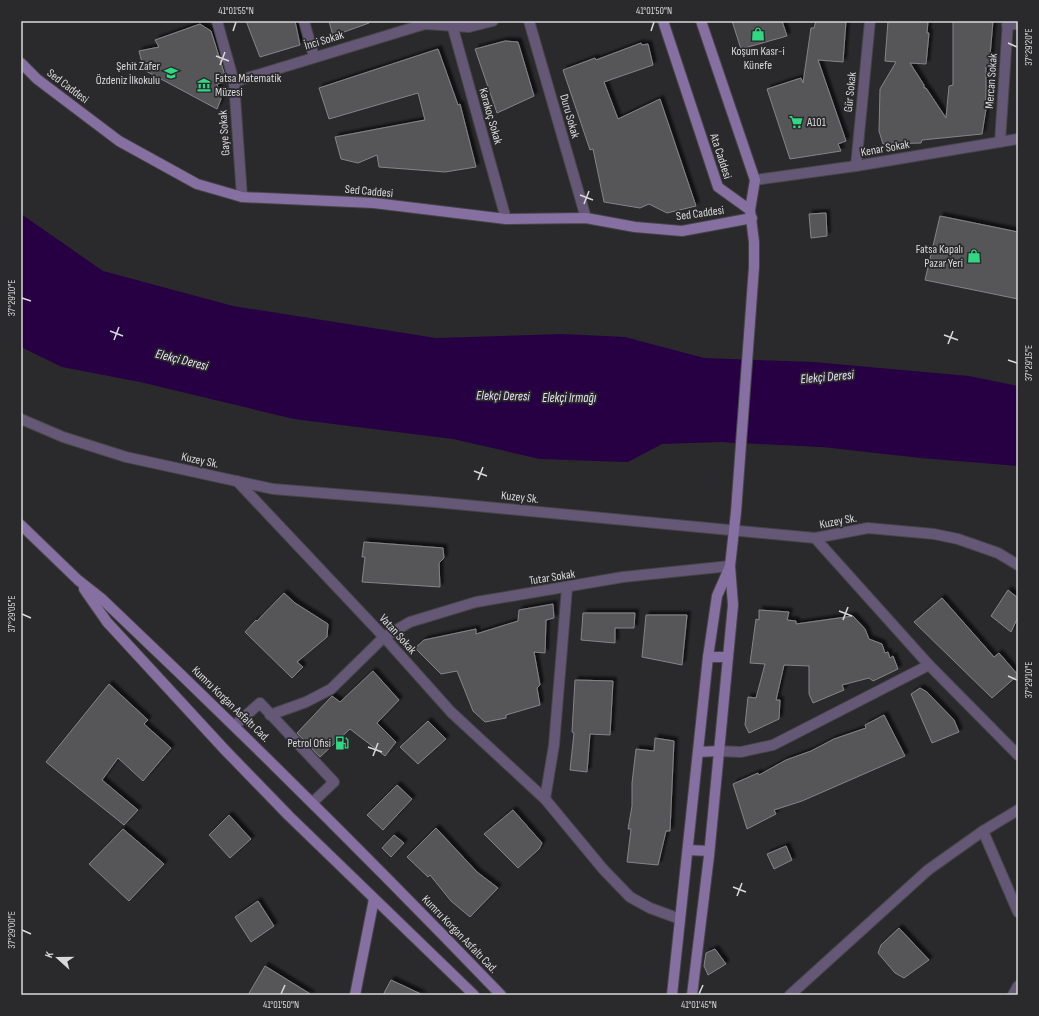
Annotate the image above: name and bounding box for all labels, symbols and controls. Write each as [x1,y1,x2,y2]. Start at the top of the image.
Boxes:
text: 41°01'55"N [218,5,254,17]
text: 41°01'50"N [636,5,672,17]
shop icon: Koşum Kasr-i Künefe [750,26,766,42]
street label: İnci Sokak [303,27,346,54]
text: 37°29'20"E [1023,28,1035,66]
place label: Koşum Kasr-i Künefe [731,44,785,73]
street label: Mercan Sokak [982,52,1001,109]
place label: Şehit Zafer Özdeniz İlkokulu [96,59,161,88]
school or university icon: Şehit Zafer Özdeniz İlkokulu [163,65,179,81]
street label: Sed Caddesi [44,66,92,107]
place label: Fatsa Matematik Müzesi [215,71,282,100]
street label: Gür Sokak [841,71,860,113]
museum icon: Fatsa Matematik Müzesi [196,77,212,93]
street label: Karakoç Sokak [475,86,506,146]
street label: Duru Sokak [556,92,583,140]
street label: Gaye Sokak [215,109,234,156]
supermarket icon: A101 [788,114,804,130]
place label: A101 [806,115,827,130]
street label: Ata Caddesi [706,131,735,181]
street label: Kenar Sokak [860,137,911,160]
street label: Sed Caddesi [344,182,394,201]
street label: Sed Caddesi [675,203,725,224]
place label: Fatsa Kapalı Pazar Yeri [916,242,963,271]
shop icon: Fatsa Kapalı Pazar Yeri [966,248,982,264]
text: 37°29'10"E [6,280,18,316]
text: 37°29'15"E [1023,345,1035,381]
water label: Elekçi Deresi [154,346,210,374]
water label: Elekçi Deresi [800,367,855,387]
water label: Elekçi Deresi [476,388,531,404]
water label: Elekçi Irmağı [542,390,597,406]
street label: Kuzey Sk. [180,449,220,472]
street label: Kuzey Sk. [500,488,539,507]
street label: Kuzey Sk. [818,511,858,532]
street label: Tutar Sokak [528,566,577,589]
text: 37°29'05"E [6,595,18,633]
street label: Vatan Sokak [376,611,420,658]
text: 37°29'10"E [1023,662,1035,698]
street label: Kumru Korgan Asfaltı Cad. [188,663,273,746]
fuel station icon: Petrol Ofisi [334,735,350,751]
place label: Petrol Ofisi [287,736,331,751]
street label: Kumru Korgan Asfaltı Cad. [418,892,501,977]
text: 37°29'00"E [6,911,18,949]
north arrow [38,938,78,978]
text: K [42,949,56,959]
text: 41°01'50"N [263,999,299,1011]
text: 41°01'45"N [681,999,717,1011]

